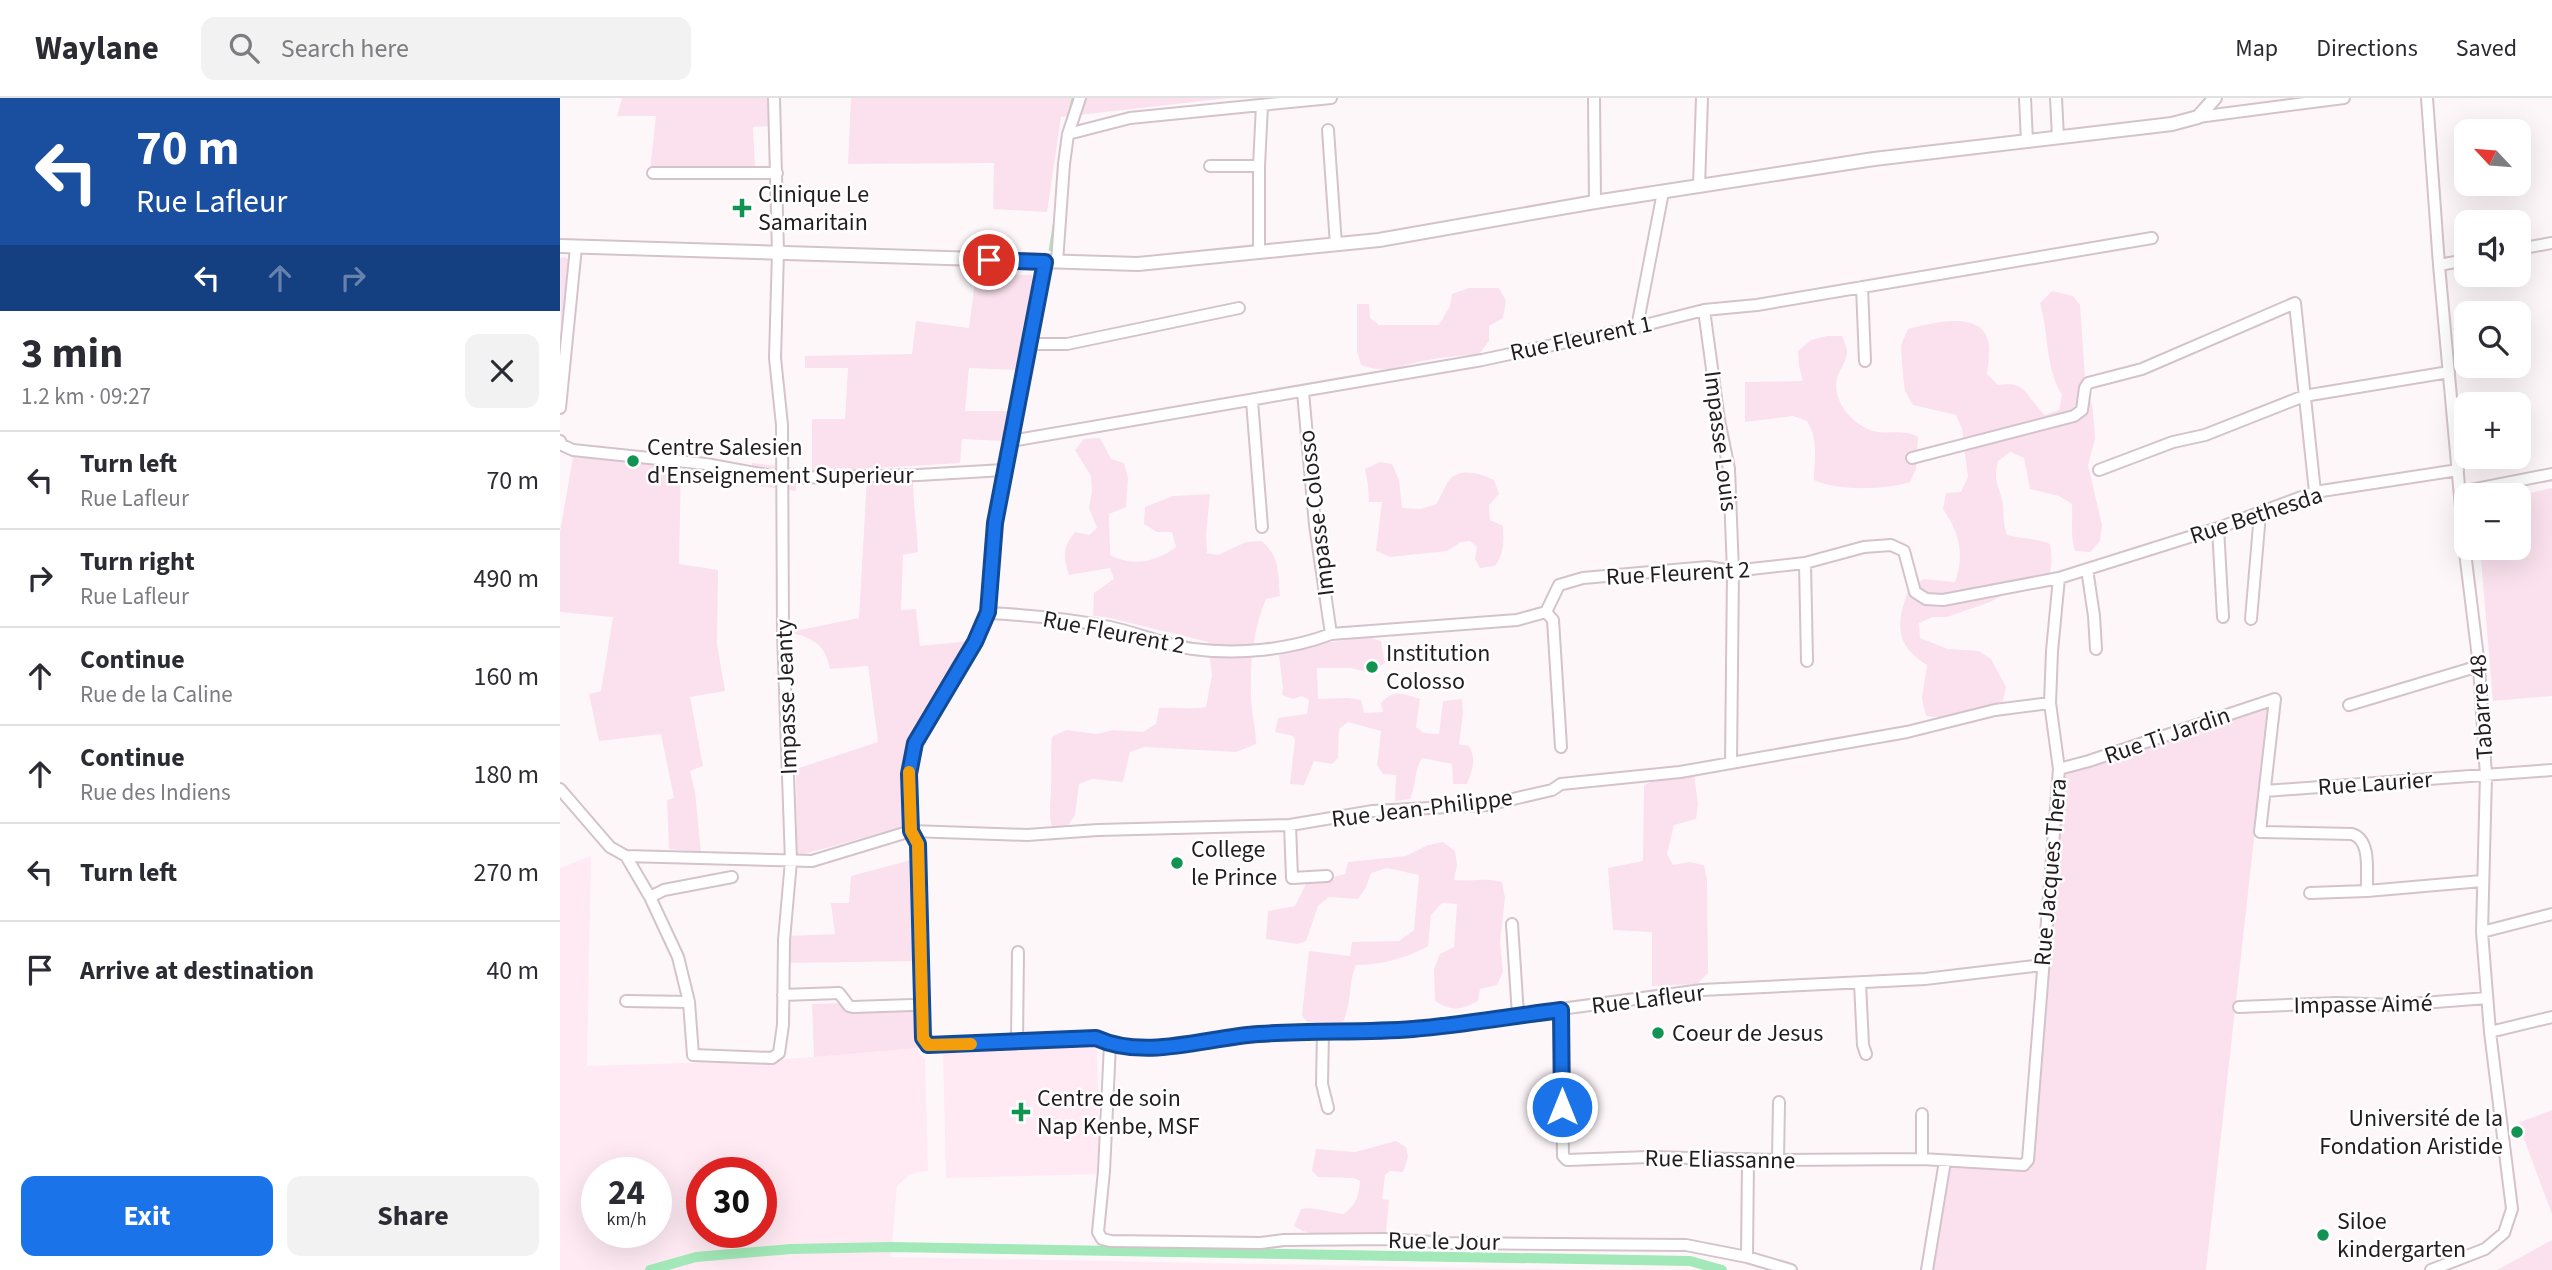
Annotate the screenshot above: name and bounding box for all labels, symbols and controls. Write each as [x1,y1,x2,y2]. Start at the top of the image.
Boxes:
search box [201,17,691,80]
text: Waylane [35,25,159,72]
icon: search [225,29,263,67]
text: Search here [281,30,409,67]
text: Map [2235,31,2278,66]
text: Directions [2316,31,2418,66]
text: Saved [2456,31,2517,66]
text: 70 m [136,114,240,184]
north arrow [2454,119,2530,196]
map controls [2454,119,2531,560]
icon: left [21,126,112,217]
place label: Clinique Le Samaritain [758,177,869,240]
text: Rue Lafleur [136,179,287,225]
marker: Clinique Le Samaritain [732,198,752,218]
button: sound [2454,210,2531,287]
pin [959,230,1019,290]
icon: arrive [970,241,1008,279]
icon: left [188,259,226,297]
icon: ahead [261,259,299,297]
icon: right [334,259,372,297]
button: search [2454,301,2531,378]
street label: Rue Fleurent 1 [1507,306,1655,371]
text: 3 min [21,324,123,384]
button: close [465,334,539,408]
street label: Impasse Louis [1695,369,1746,513]
text: 1.2 km · 09:27 [21,380,151,413]
button: + [2454,392,2531,469]
street label: Impasse Colosso [1289,428,1344,598]
place label: Centre Salesien d'Enseignement Superieur [647,430,914,493]
text: Turn left [80,445,177,482]
marker: Centre Salesien d'Enseignement Superieur [625,453,641,469]
icon: left [21,461,59,499]
text: 70 m [486,462,539,499]
street label: Rue Bethesda [2185,478,2327,553]
text: Rue Lafleur [80,482,189,515]
button: − [2454,483,2531,560]
text: Turn right [80,543,195,580]
street label: Rue Fleurent 2 [1605,552,1751,595]
icon: right [21,559,59,597]
text: 490 m [473,560,539,597]
text: Rue Lafleur [80,580,189,613]
street label: Rue Fleurent 2 [1040,602,1188,663]
street label: Impasse Jeanty [766,619,807,775]
place label: Institution Colosso [1386,636,1490,699]
text: Continue [80,641,185,678]
street label: Tabarre 48 [2460,653,2503,761]
icon: ahead [21,657,59,695]
text: 160 m [473,658,539,695]
marker: Institution Colosso [1364,659,1380,675]
text: Rue de la Caline [80,678,233,711]
street label: Rue Ti Jardin [2100,698,2235,773]
text: Continue [80,739,185,776]
icon: ahead [21,755,59,793]
text: 180 m [473,756,539,793]
street label: Rue Laurier [2317,762,2434,805]
text: Rue des Indiens [80,776,231,809]
street label: Rue Jacques Thera [2025,777,2076,967]
street label: Rue Jean-Philippe [1329,780,1515,837]
place label: College le Prince [1191,832,1277,895]
icon: left [21,853,59,891]
text: Turn left [80,854,177,891]
text: 270 m [473,854,539,891]
marker: College le Prince [1169,855,1185,871]
icon: arrive [21,951,59,989]
text: Arrive at destination [80,952,314,989]
text: 40 m [486,952,539,989]
street label: Rue Lafleur [1590,975,1707,1024]
street label: Impasse Aimé [2293,986,2433,1023]
place label: Coeur de Jesus [1672,1016,1823,1051]
marker: Coeur de Jesus [1650,1025,1666,1041]
position arrow [1525,1070,1599,1144]
place label: Centre de soin Nap Kenbe, MSF [1037,1081,1200,1144]
place label: Université de la Fondation Aristide [2319,1101,2503,1164]
marker: Centre de soin Nap Kenbe, MSF [1011,1102,1031,1122]
marker: Université de la Fondation Aristide [2509,1124,2525,1140]
street label: Rue Eliassanne [1644,1141,1796,1178]
speed limit sign: 30 [686,1157,777,1248]
text: 24 [608,1168,645,1218]
button: Exit [21,1176,273,1256]
button: Share [287,1176,539,1256]
place label: Siloe kindergarten [2337,1204,2466,1267]
text: km/h [607,1207,646,1232]
street label: Rue le Jour [1388,1223,1501,1260]
marker: Siloe kindergarten [2315,1227,2331,1243]

